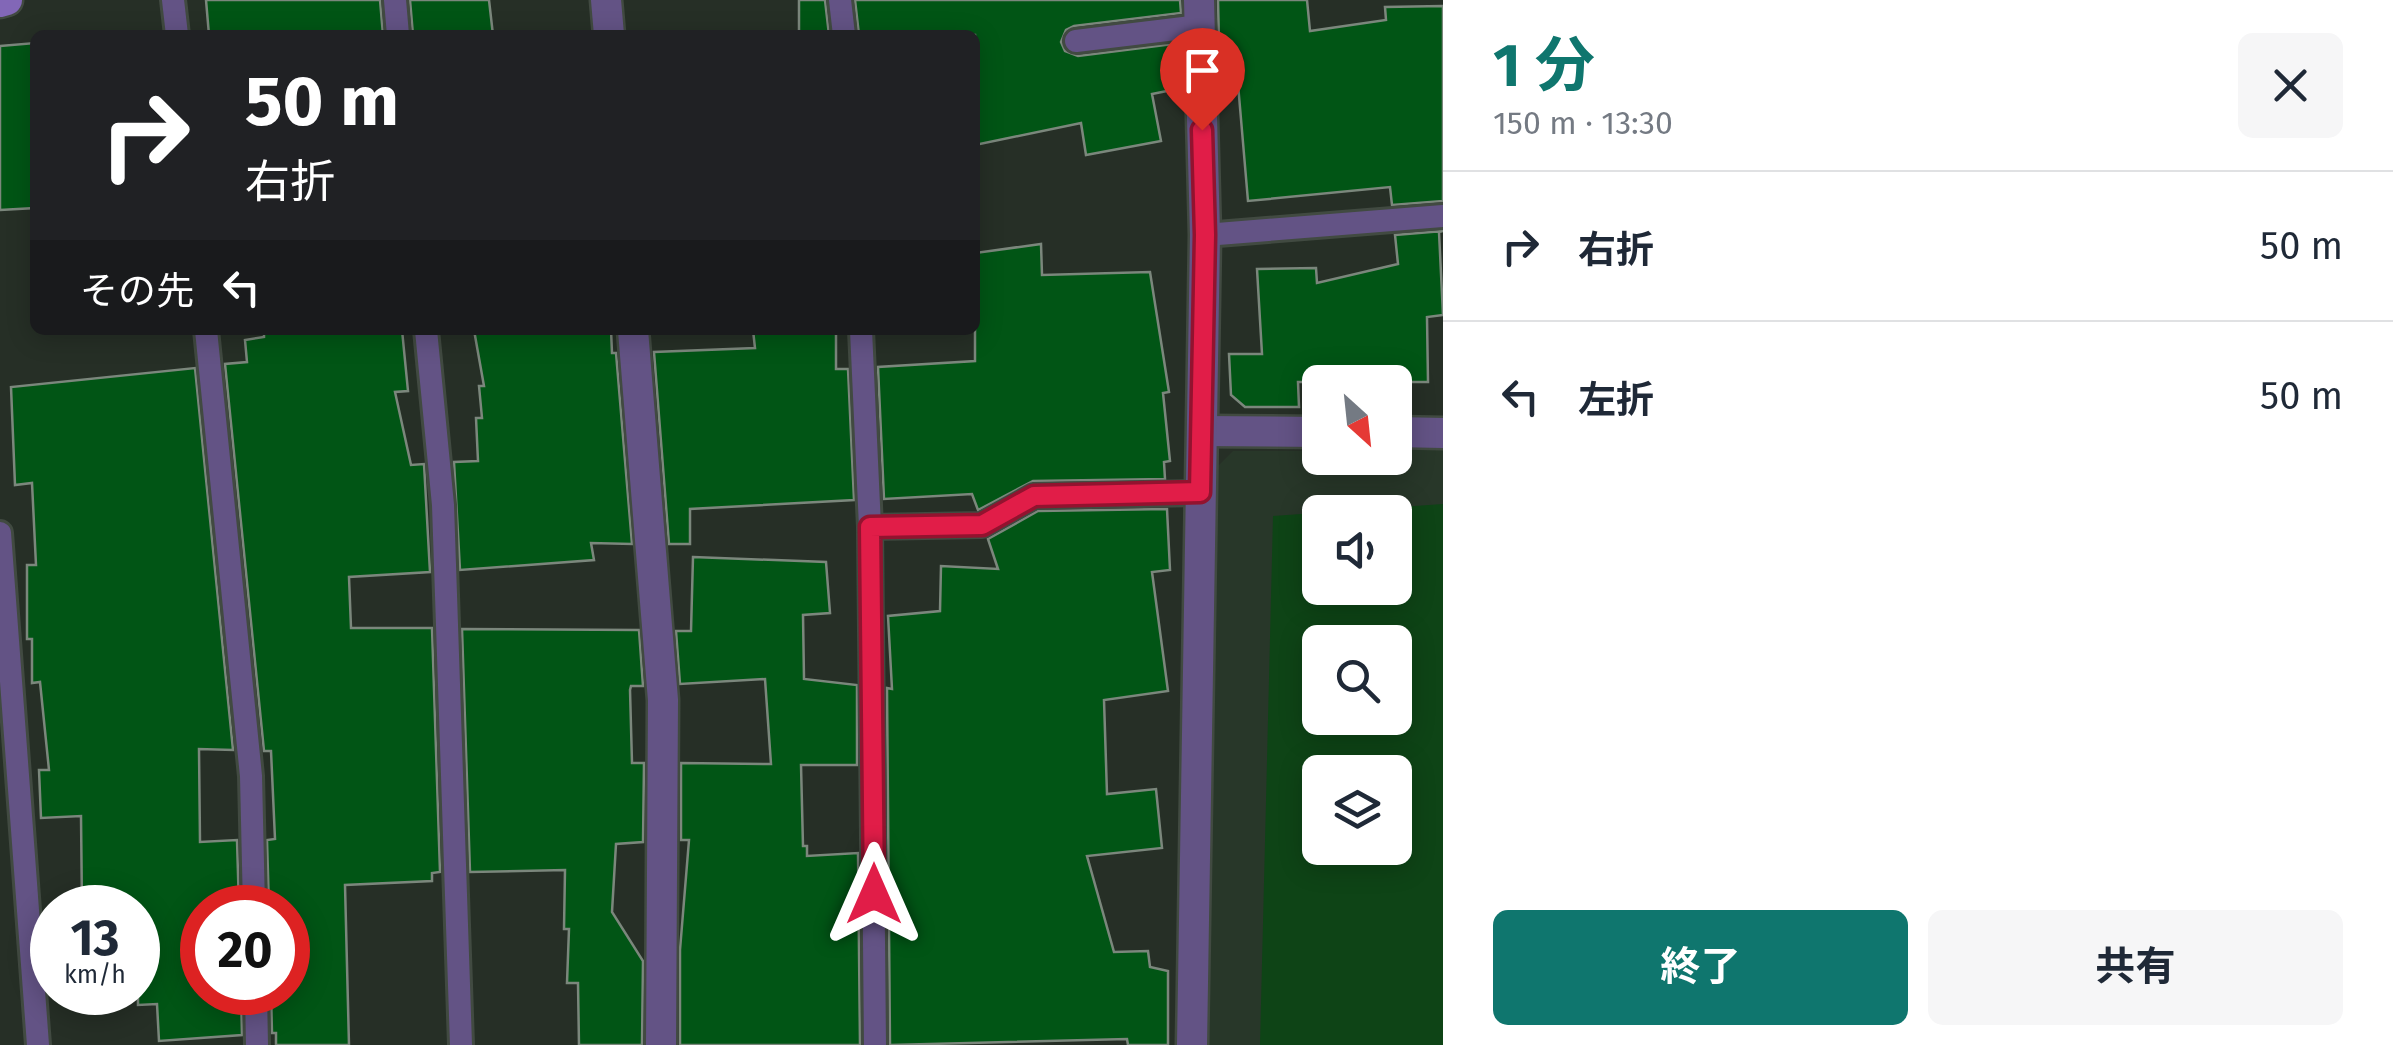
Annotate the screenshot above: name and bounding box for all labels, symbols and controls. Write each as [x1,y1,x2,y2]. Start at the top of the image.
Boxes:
pin [1160,28,1245,131]
text: 1 分 [1493,30,1595,102]
button: close [2238,33,2343,138]
icon: arrive [1175,43,1230,98]
text: 50 m [245,60,399,144]
icon: right [80,70,210,200]
text: 150 m · 13:30 [1493,104,1673,142]
text: 右折 [245,155,335,209]
icon: right [1493,219,1548,274]
text: 50 m [2260,223,2343,269]
text: 右折 [1578,227,1654,273]
icon: left [214,260,269,315]
text: その先 [80,268,194,314]
north arrow [1302,365,1412,475]
map controls [1302,365,1412,865]
icon: left [1493,369,1548,424]
text: 50 m [2260,373,2343,419]
text: 左折 [1578,377,1654,423]
button: sound [1302,495,1412,605]
button: search [1302,625,1412,735]
button: layers [1302,755,1412,865]
position arrow [822,842,926,946]
speed limit sign: 20 [180,885,310,1015]
text: 13 [70,908,120,968]
button: 終了 [1493,910,1908,1025]
button: 共有 [1928,910,2343,1025]
text: km/h [64,960,126,990]

